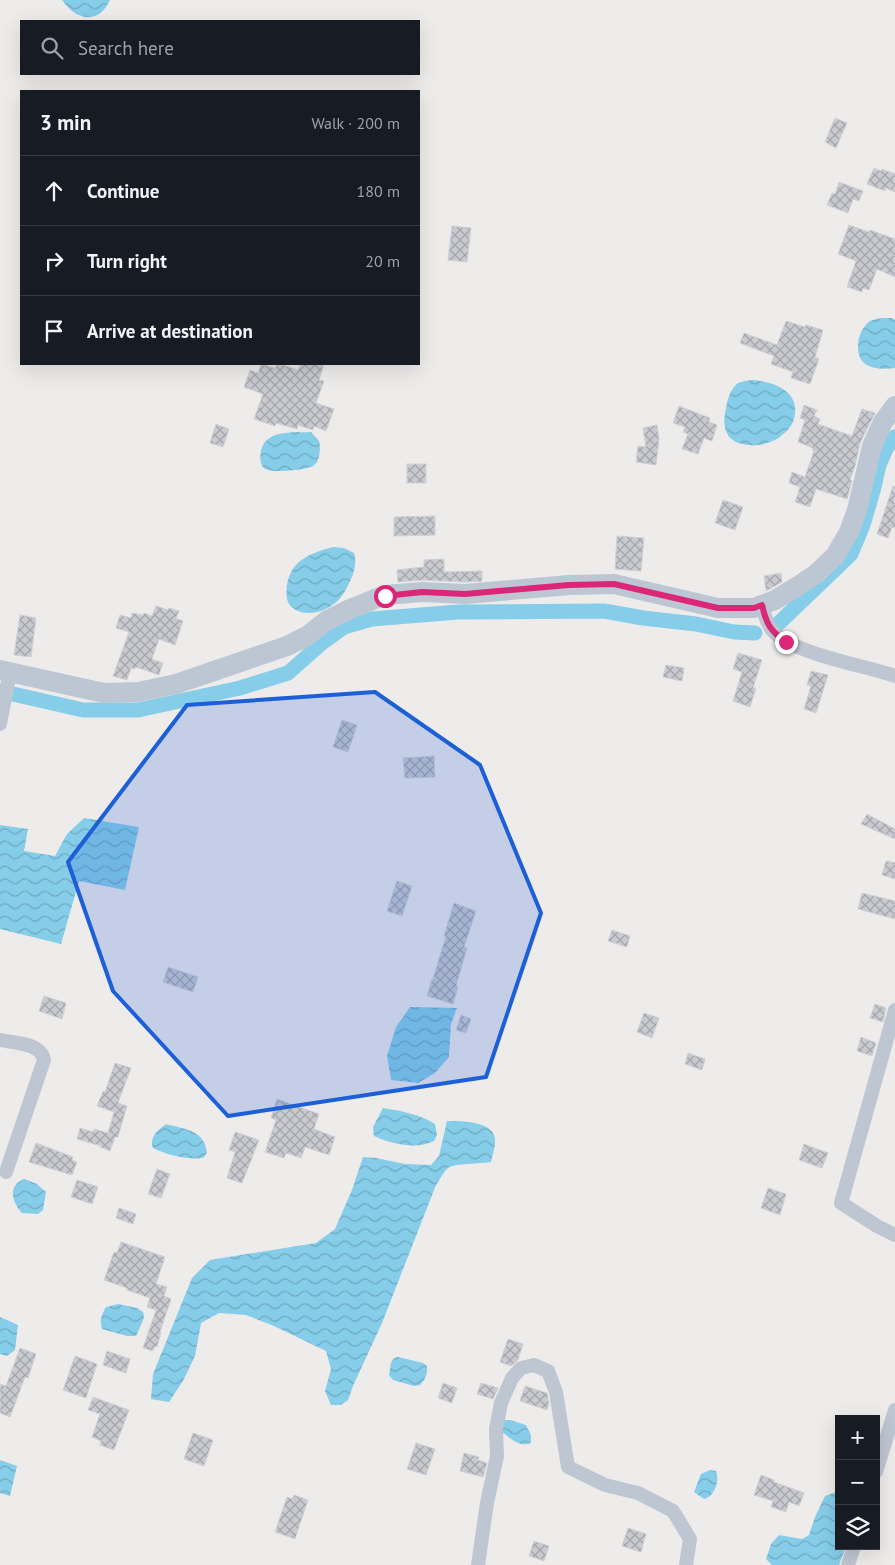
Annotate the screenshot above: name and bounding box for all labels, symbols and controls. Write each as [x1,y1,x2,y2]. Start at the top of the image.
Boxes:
search box [20,20,420,75]
icon: search [38,34,66,62]
text: Search here [78,36,174,60]
text: 3 min [40,109,91,136]
text: Walk · 200 m [311,113,400,133]
icon: ahead [40,177,68,205]
text: Continue [87,179,159,203]
text: 180 m [357,181,400,201]
icon: right [40,247,68,275]
text: Turn right [87,249,167,273]
text: 20 m [365,251,400,271]
icon: arrive [40,317,68,345]
text: Arrive at destination [87,319,253,343]
route start [374,585,397,608]
route end [775,631,798,654]
map controls [835,1415,880,1550]
button: + [835,1415,880,1460]
button: − [835,1460,880,1505]
button: layers [835,1505,880,1550]

